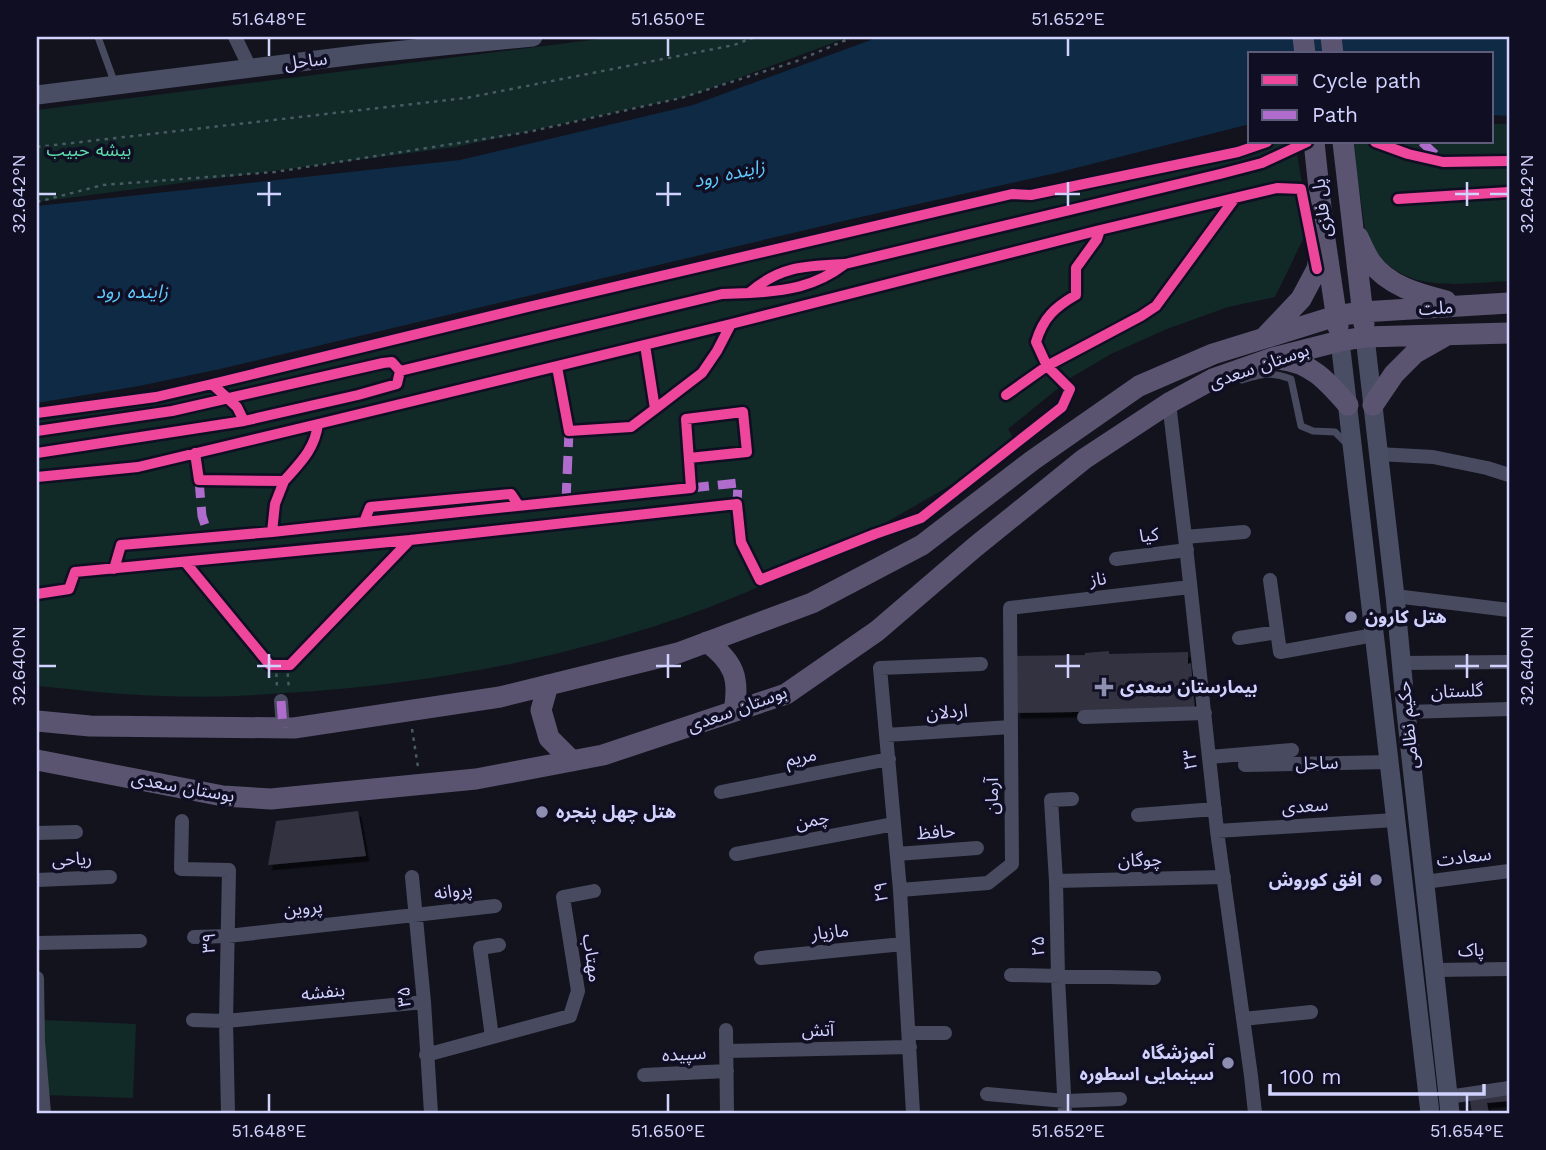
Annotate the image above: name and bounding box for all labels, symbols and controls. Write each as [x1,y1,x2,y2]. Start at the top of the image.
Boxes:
text: 51.648°E [232,8,306,29]
text: 51.650°E [631,8,705,29]
text: 51.652°E [1031,8,1105,29]
street label: ساحل [283,47,329,75]
legend [1248,52,1494,144]
text: Cycle path [1312,68,1421,93]
text: Path [1312,102,1358,127]
park label: بیشه حبیب [47,139,131,160]
text: 32.642°N [8,154,29,234]
text: 32.642°N [1516,154,1537,234]
water label: زاینده رود [692,155,768,192]
street label: پل فلزی [1307,177,1337,239]
water label: زاینده رود [96,280,169,303]
street label: ملت [1418,296,1454,319]
street label: بوستان سعدی [1206,339,1312,393]
street label: کیا [1138,523,1160,546]
street label: ناز [1087,567,1108,591]
place label: هتل کارون [1365,606,1447,628]
marker: هتل کارون [1343,609,1359,625]
text: 32.640°N [8,626,29,706]
text: 32.640°N [1516,626,1537,706]
place label: بیمارستان سعدی [1120,676,1258,698]
marker: بیمارستان سعدی [1094,677,1114,697]
street label: گلستان [1430,679,1484,703]
street label: حکیم نظامی [1392,680,1426,770]
street label: بوستان سعدی [684,681,790,737]
street label: اردلان [925,700,969,724]
street label: مریم [783,743,819,773]
street label: ۲۳ [1178,749,1201,771]
street label: ساحل [1295,752,1339,774]
street label: بوستان سعدی [130,767,236,807]
street label: آرمان [981,777,1003,815]
street label: سعدی [1281,793,1329,819]
place label: هتل چهل پنجره [556,801,676,824]
marker: هتل چهل پنجره [534,804,550,820]
street label: چمن [793,806,831,834]
street label: حافظ [916,820,956,843]
street label: سعادت [1435,843,1493,870]
street label: ریاحی [51,847,93,871]
street label: چوگان [1118,849,1162,871]
place label: افق کوروش [1269,869,1362,891]
marker: افق کوروش [1368,872,1384,888]
street label: پروانه [433,878,473,904]
street label: ۲۹ [869,881,892,903]
street label: پروین [282,895,324,921]
street label: مازیار [809,919,850,945]
street label: ۳۹ [198,933,219,953]
street label: مهتاب [579,933,606,983]
street label: ۲۵ [1027,936,1048,956]
street label: پاک [1458,939,1484,961]
street label: بنفشه [300,979,346,1004]
street label: ۳۵ [392,986,415,1008]
street label: آتش [802,1019,835,1041]
street label: سپیده [661,1042,707,1066]
place label: آموزشگاه سینمایی اسطوره [1079,1042,1215,1085]
scale bar [1270,1052,1483,1096]
marker: آموزشگاه سینمایی اسطوره [1220,1055,1236,1071]
text: 100 m [1280,1064,1342,1089]
text: 51.648°E [232,1120,306,1141]
text: 51.650°E [631,1120,705,1141]
text: 51.652°E [1031,1120,1105,1141]
text: 51.654°E [1430,1120,1504,1141]

